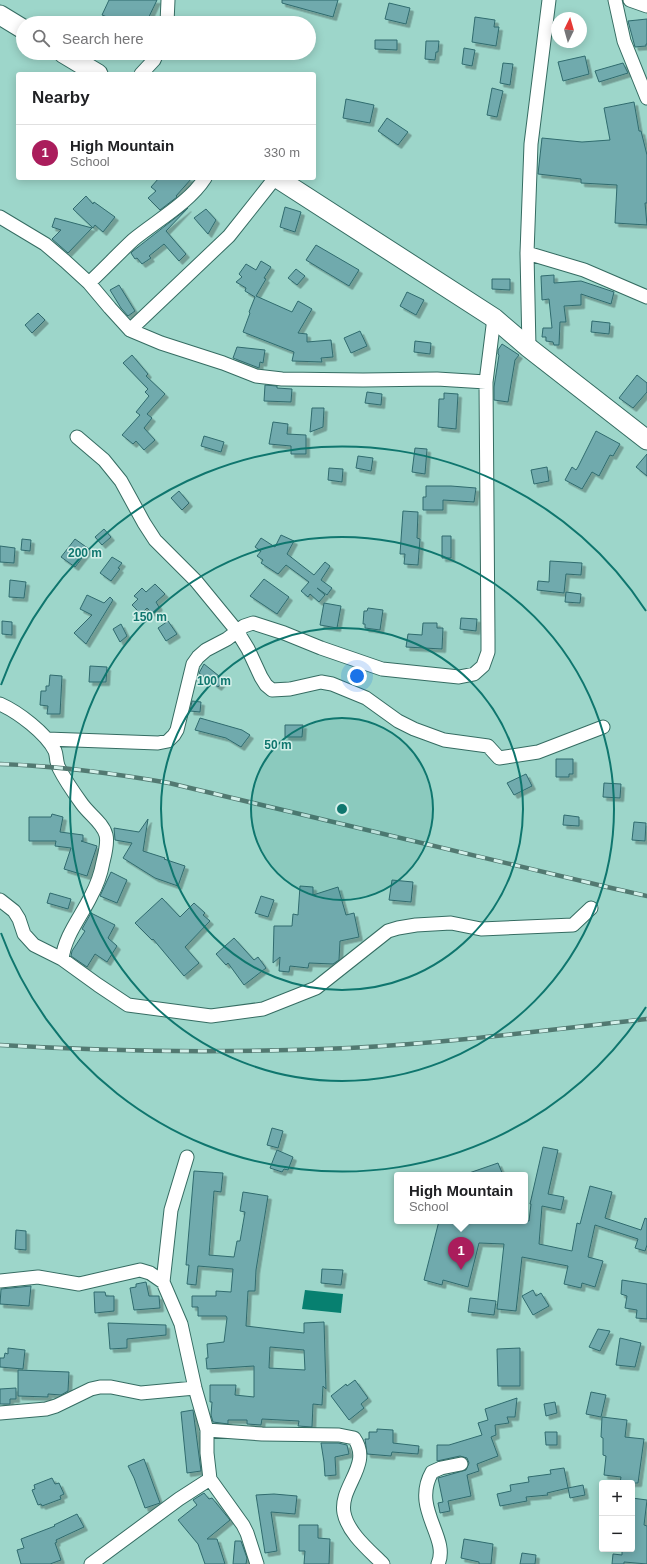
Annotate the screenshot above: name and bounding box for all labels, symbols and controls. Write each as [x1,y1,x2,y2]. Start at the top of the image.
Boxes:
north arrow [551,12,587,48]
search box [16,16,316,60]
icon: search [30,27,52,49]
text: Search here [62,30,144,47]
text: Nearby [32,88,90,107]
text: High Mountain [70,137,174,154]
text: 1 [41,145,49,160]
text: 330 m [264,145,300,160]
text: School [70,154,110,169]
text: 200 m [68,546,102,560]
text: 150 m [133,610,167,624]
your location [347,666,367,686]
text: 100 m [197,674,231,688]
text: 50 m [264,738,292,752]
centre of rings [335,802,349,816]
popup [394,1172,528,1224]
text: High Mountain [409,1182,513,1199]
text: School [409,1199,449,1214]
pin: 1 [448,1237,474,1270]
map controls [599,1480,635,1552]
button: + [599,1480,635,1516]
button: − [599,1516,635,1552]

